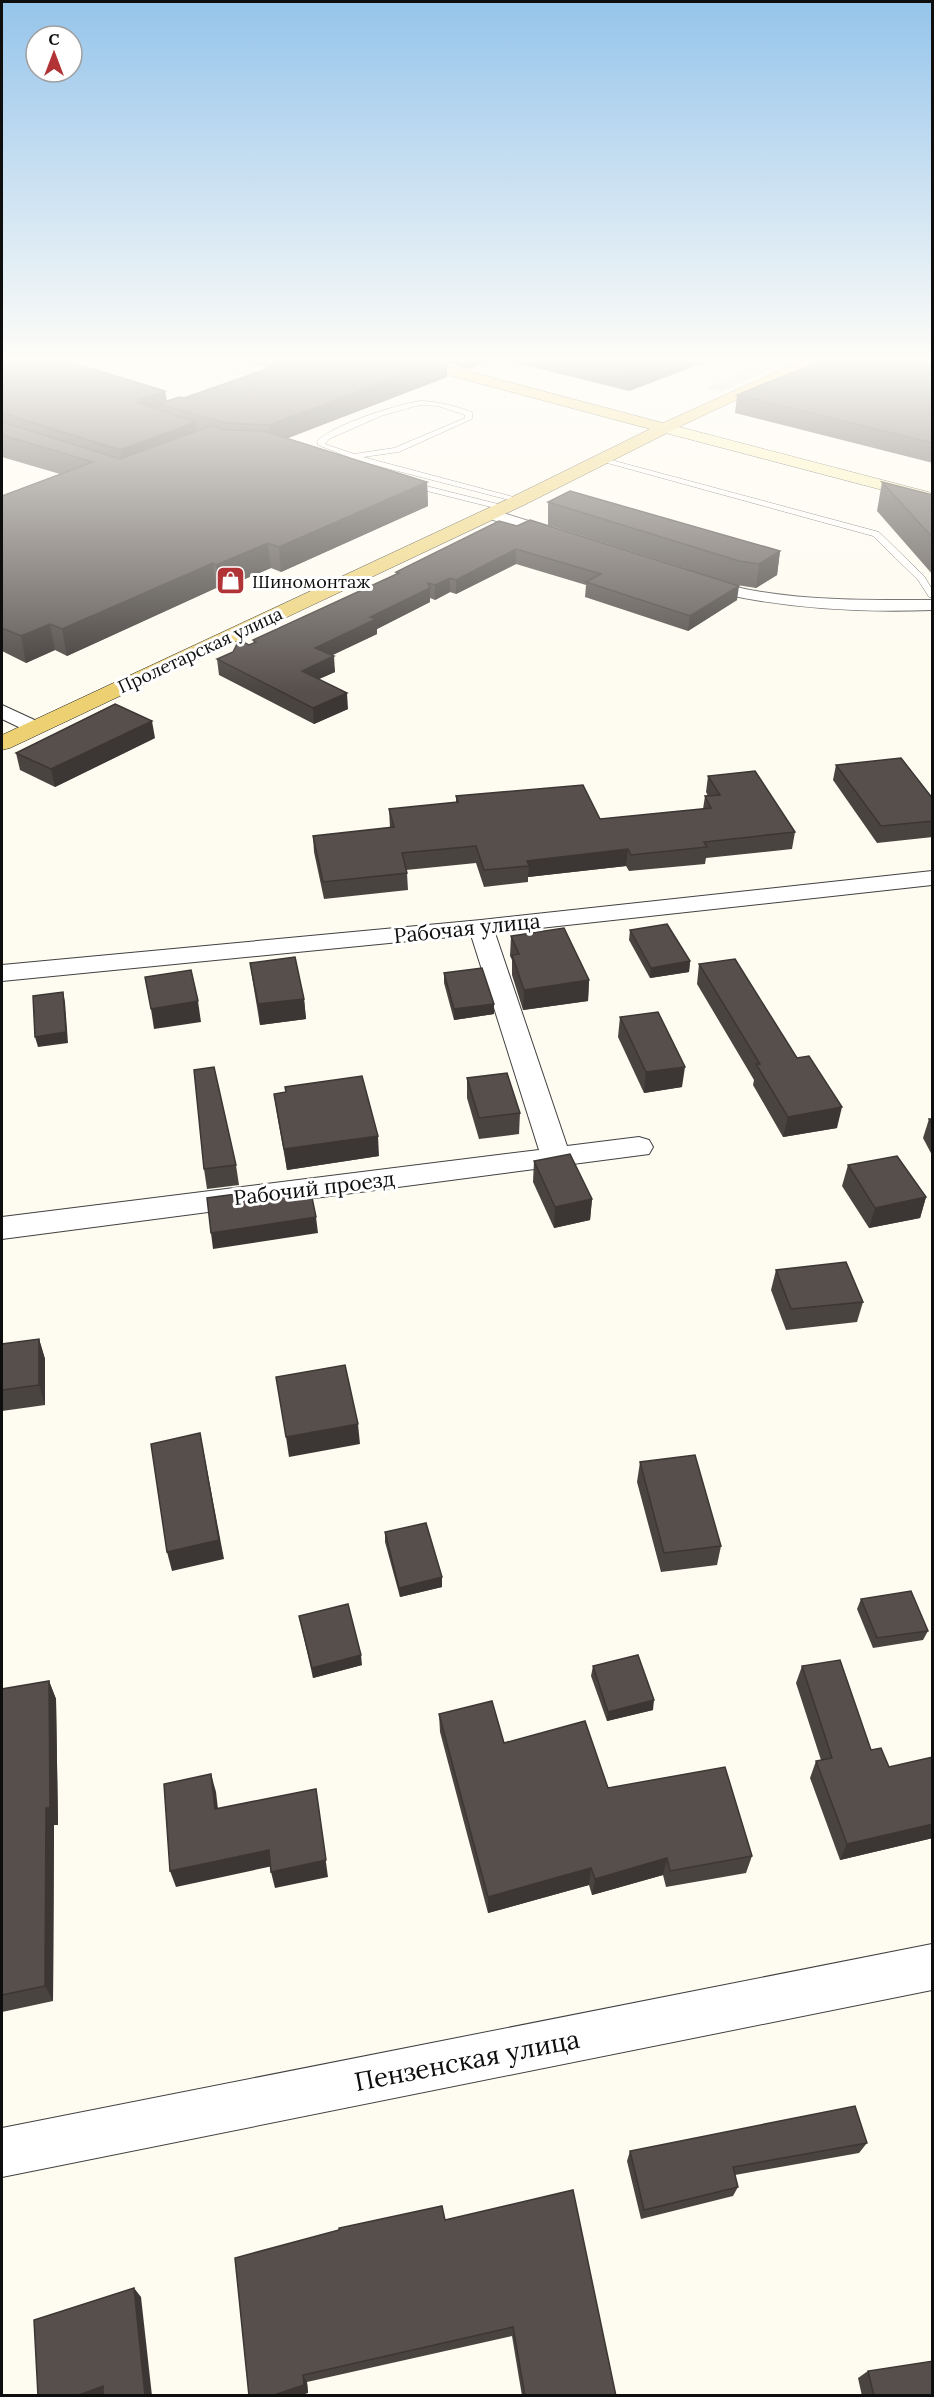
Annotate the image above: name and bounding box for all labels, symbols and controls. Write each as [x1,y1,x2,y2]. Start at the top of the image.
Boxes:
north arrow [24,24,84,84]
text: С [48,29,60,49]
shop icon: Шиномонтаж [215,565,247,597]
place label: Шиномонтаж [252,570,370,593]
street label: Пролетарская улица [114,602,286,698]
street label: Рабочая улица [392,907,542,949]
street label: Рабочий проезд [232,1165,396,1211]
street label: Пензенская улица [352,2022,582,2098]

